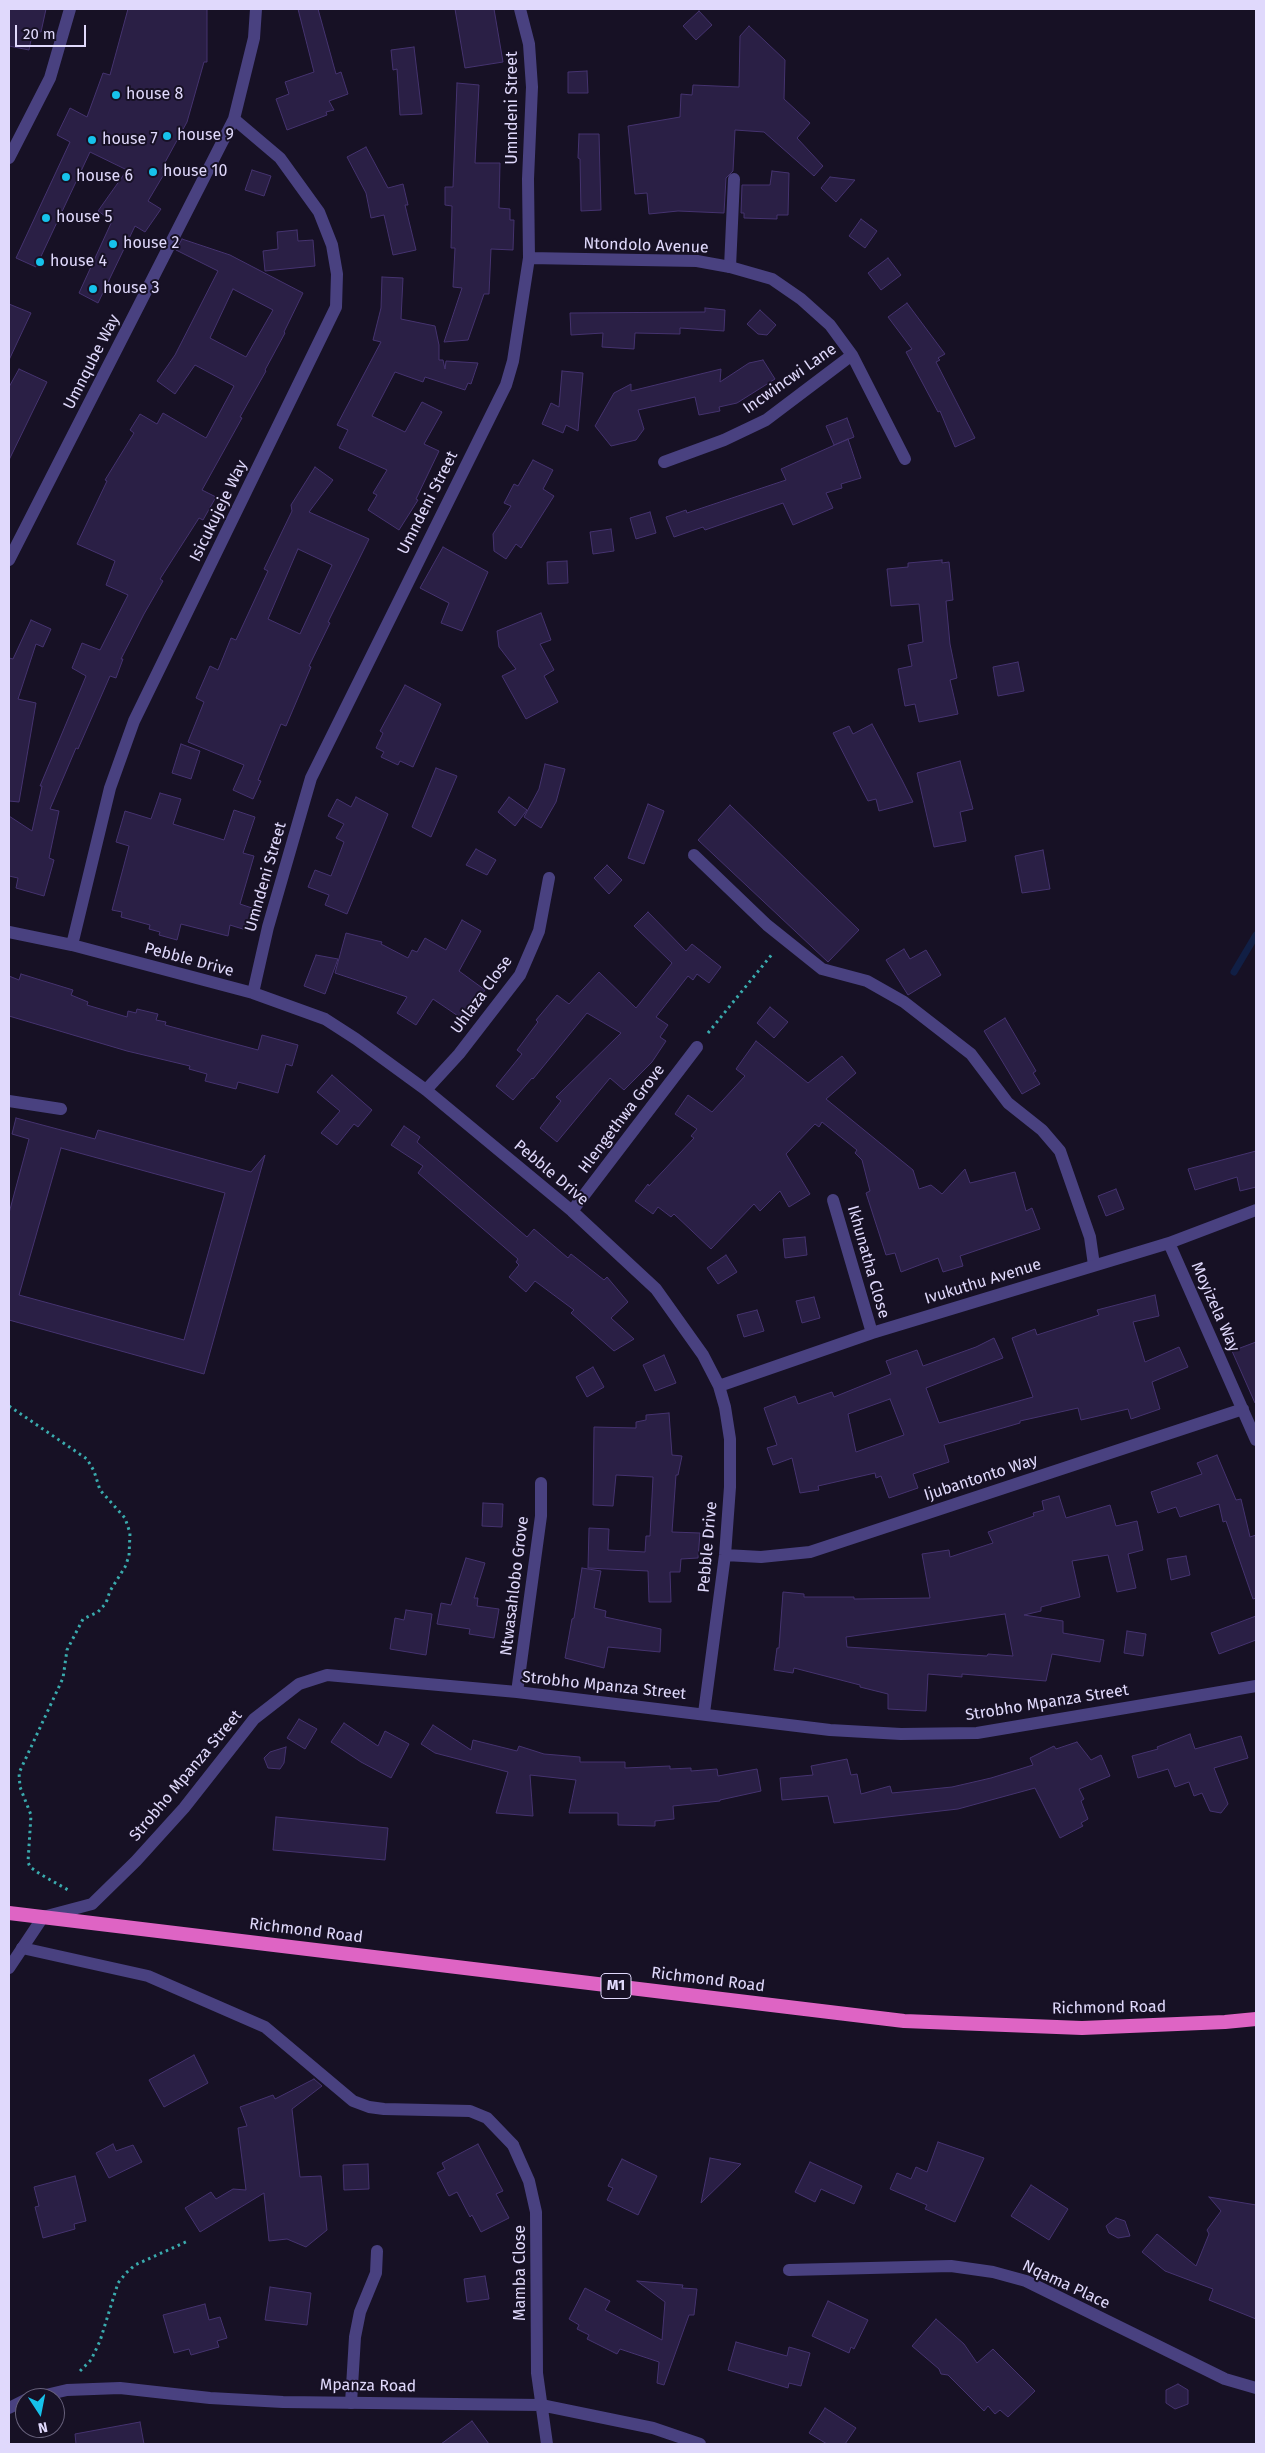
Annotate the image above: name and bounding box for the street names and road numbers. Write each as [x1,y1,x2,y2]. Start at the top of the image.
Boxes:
street label: Umndeni Street [503,51,523,165]
street label: Ntondolo Avenue [583,234,709,258]
street label: Umnqube Way [60,311,124,413]
street label: Incwincwi Lane [740,340,840,418]
street label: Umndeni Street [394,448,462,558]
street label: Isicukujeje Way [186,457,252,565]
street label: Umndeni Street [241,820,291,934]
street label: Pebble Drive [142,939,236,981]
street label: Uhlaza Close [447,952,517,1038]
street label: Hlengethwa Grove [575,1061,669,1177]
street label: Pebble Drive [510,1136,592,1210]
street label: Ikhunatha Close [843,1203,893,1321]
street label: Ivukuthu Avenue [922,1255,1044,1309]
street label: Moyizela Way [1187,1259,1243,1355]
street label: Ijubantonto Way [922,1451,1040,1505]
street label: Pebble Drive [694,1501,722,1593]
street label: Ntwasahlobo Grove [497,1515,533,1657]
street label: Strobho Mpanza Street [521,1668,687,1704]
street label: Strobho Mpanza Street [964,1681,1130,1725]
street label: Strobho Mpanza Street [126,1707,246,1845]
street label: Richmond Road [248,1915,364,1947]
street label: Richmond Road [650,1964,766,1996]
road number: M1 [601,1974,631,1998]
street label: Richmond Road [1052,1997,1166,2019]
street label: Mamba Close [511,2225,531,2321]
street label: Nqama Place [1019,2256,1113,2314]
street label: Mpanza Road [320,2376,416,2396]

